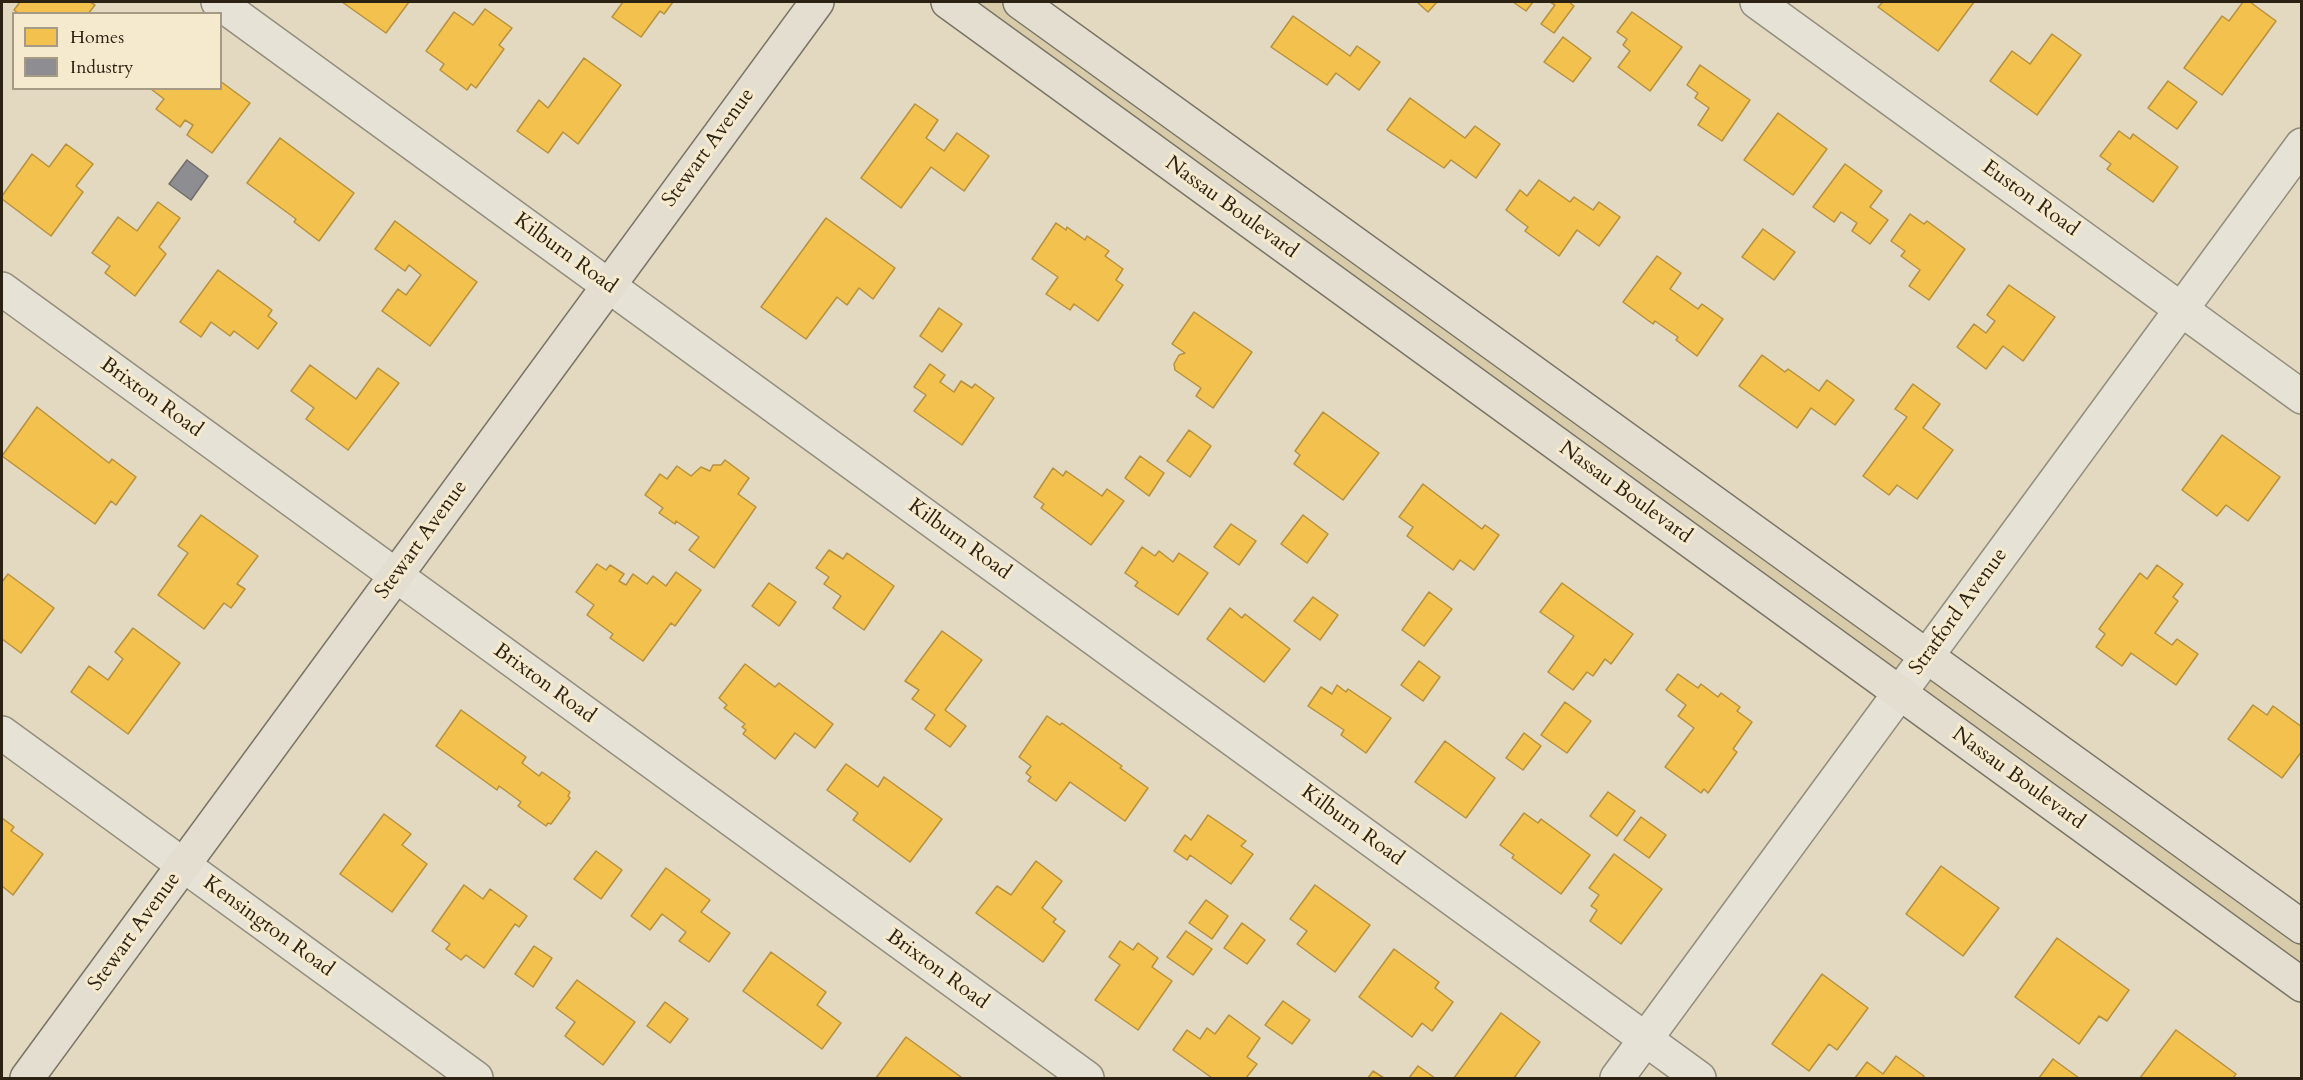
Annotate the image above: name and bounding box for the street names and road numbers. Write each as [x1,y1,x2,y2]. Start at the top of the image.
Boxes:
street label: Stewart Avenue [657,84,761,212]
street label: Nassau Boulevard [1160,151,1302,265]
street label: Euston Road [1977,156,2083,242]
street label: Kilburn Road [509,208,621,300]
street label: Brixton Road [95,353,207,443]
street label: Nassau Boulevard [1554,436,1696,550]
street label: Stewart Avenue [370,476,474,604]
street label: Kilburn Road [903,494,1015,586]
street label: Stratford Avenue [1904,544,2014,680]
street label: Brixton Road [488,639,600,729]
street label: Nassau Boulevard [1947,722,2089,836]
street label: Kilburn Road [1296,780,1408,872]
street label: Stewart Avenue [83,868,187,996]
street label: Kensington Road [198,871,338,983]
street label: Brixton Road [881,925,993,1015]

